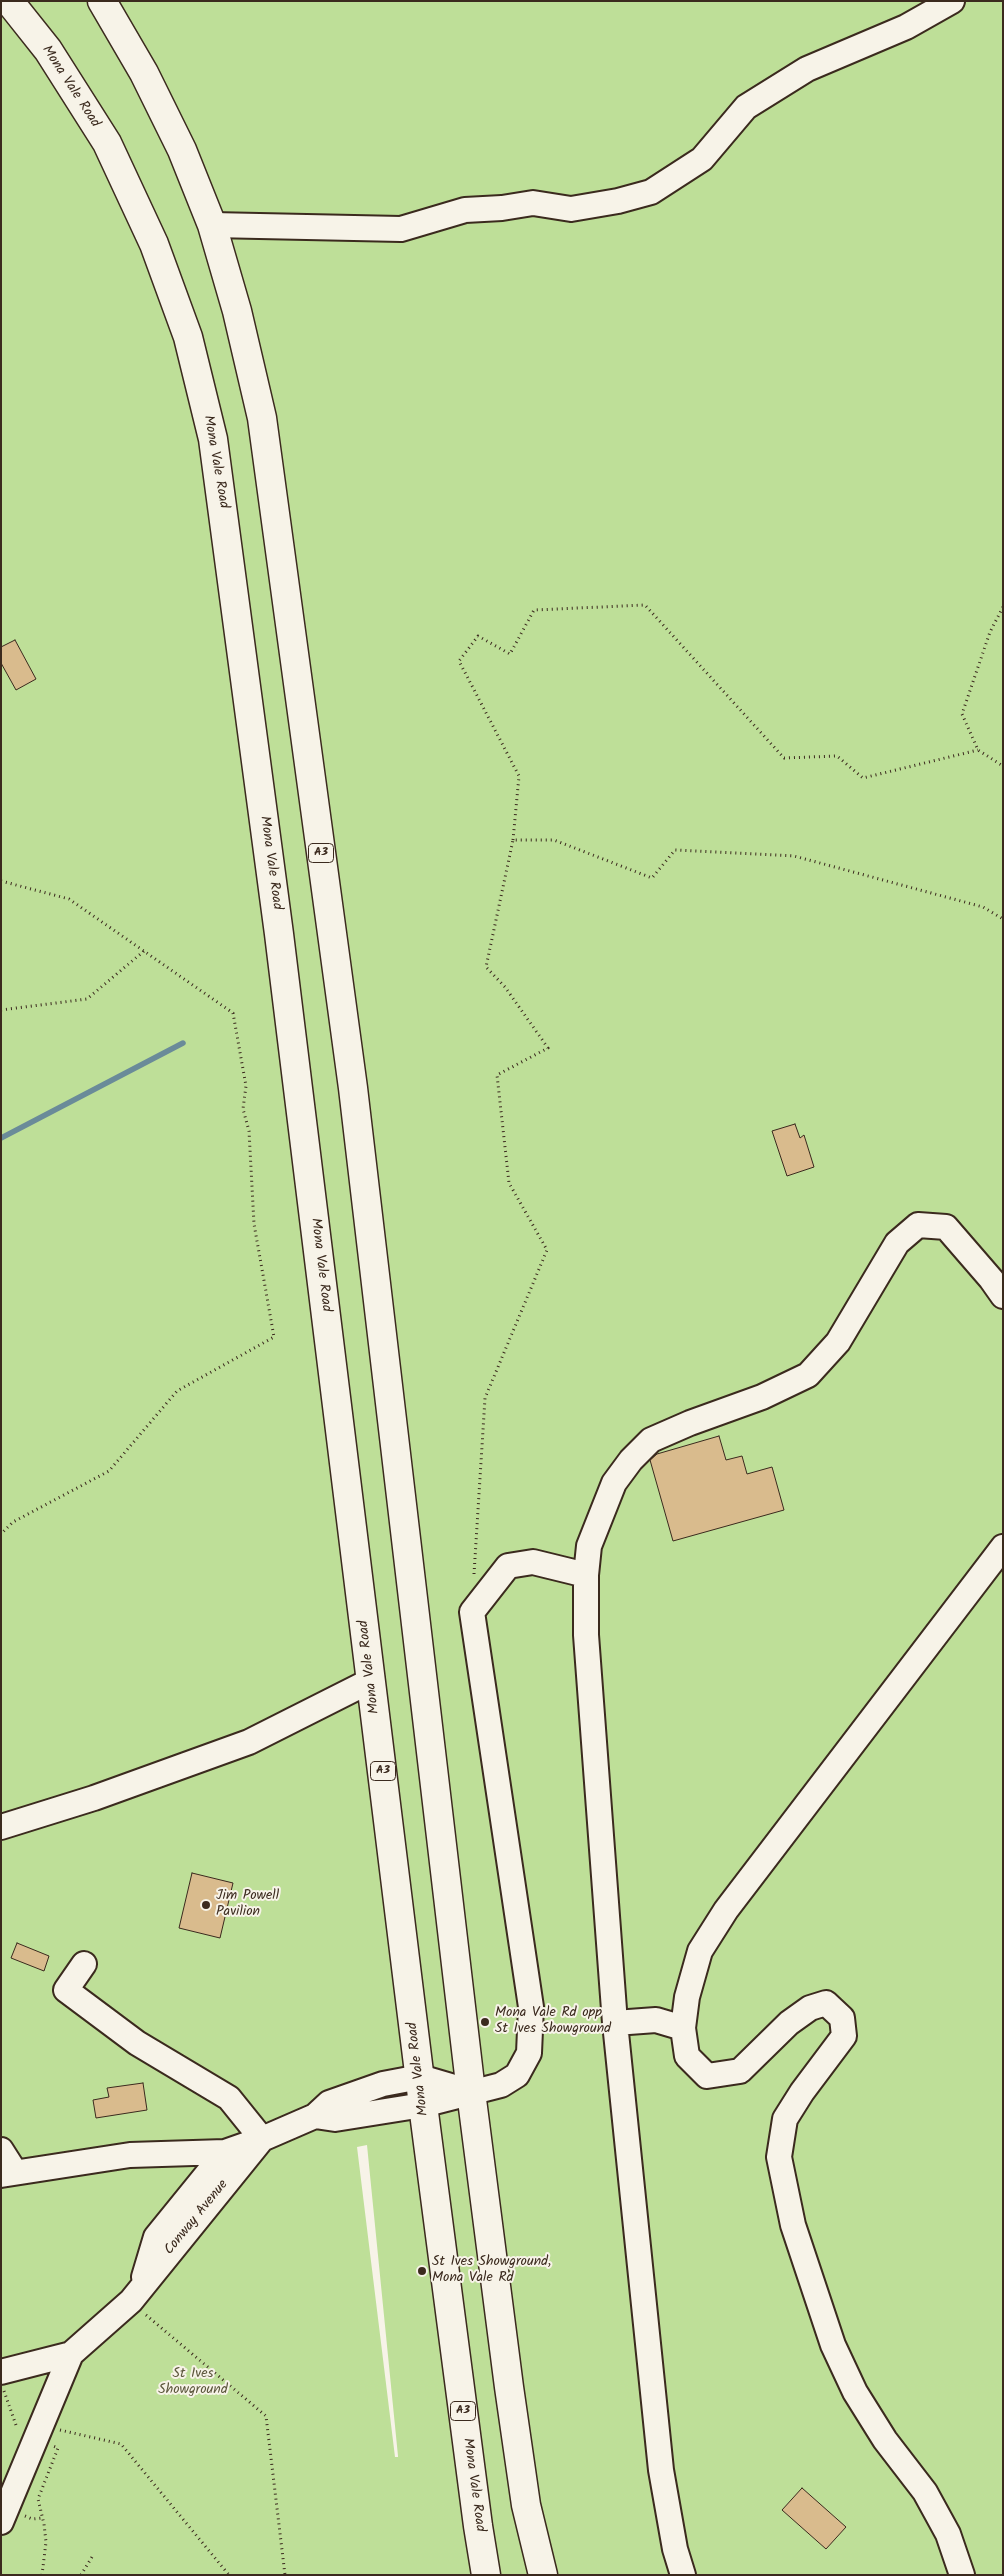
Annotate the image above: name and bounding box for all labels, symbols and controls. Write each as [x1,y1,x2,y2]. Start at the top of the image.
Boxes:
street label: Mona Vale Road [37,43,103,131]
street label: Mona Vale Road [199,414,231,510]
street label: Mona Vale Road [255,815,285,911]
road number: A3 [308,844,334,862]
street label: Mona Vale Road [306,1217,334,1313]
street label: Mona Vale Road [356,1619,384,1715]
road number: A3 [370,1762,396,1780]
place label: Jim Powell Pavilion [216,1889,279,1921]
marker: Jim Powell Pavilion [200,1899,212,1911]
place label: Mona Vale Rd opp St Ives Showground [495,2006,611,2038]
marker: Mona Vale Rd opp St Ives Showground [479,2016,491,2028]
street label: Mona Vale Road [405,2021,433,2117]
street label: Conway Avenue [162,2177,232,2259]
place label: St Ives Showground, Mona Vale Rd [432,2255,551,2288]
marker: St Ives Showground, Mona Vale Rd [416,2265,428,2277]
park label: St Ives Showground [158,2367,228,2400]
road number: A3 [450,2402,476,2420]
street label: Mona Vale Road [458,2437,488,2533]

